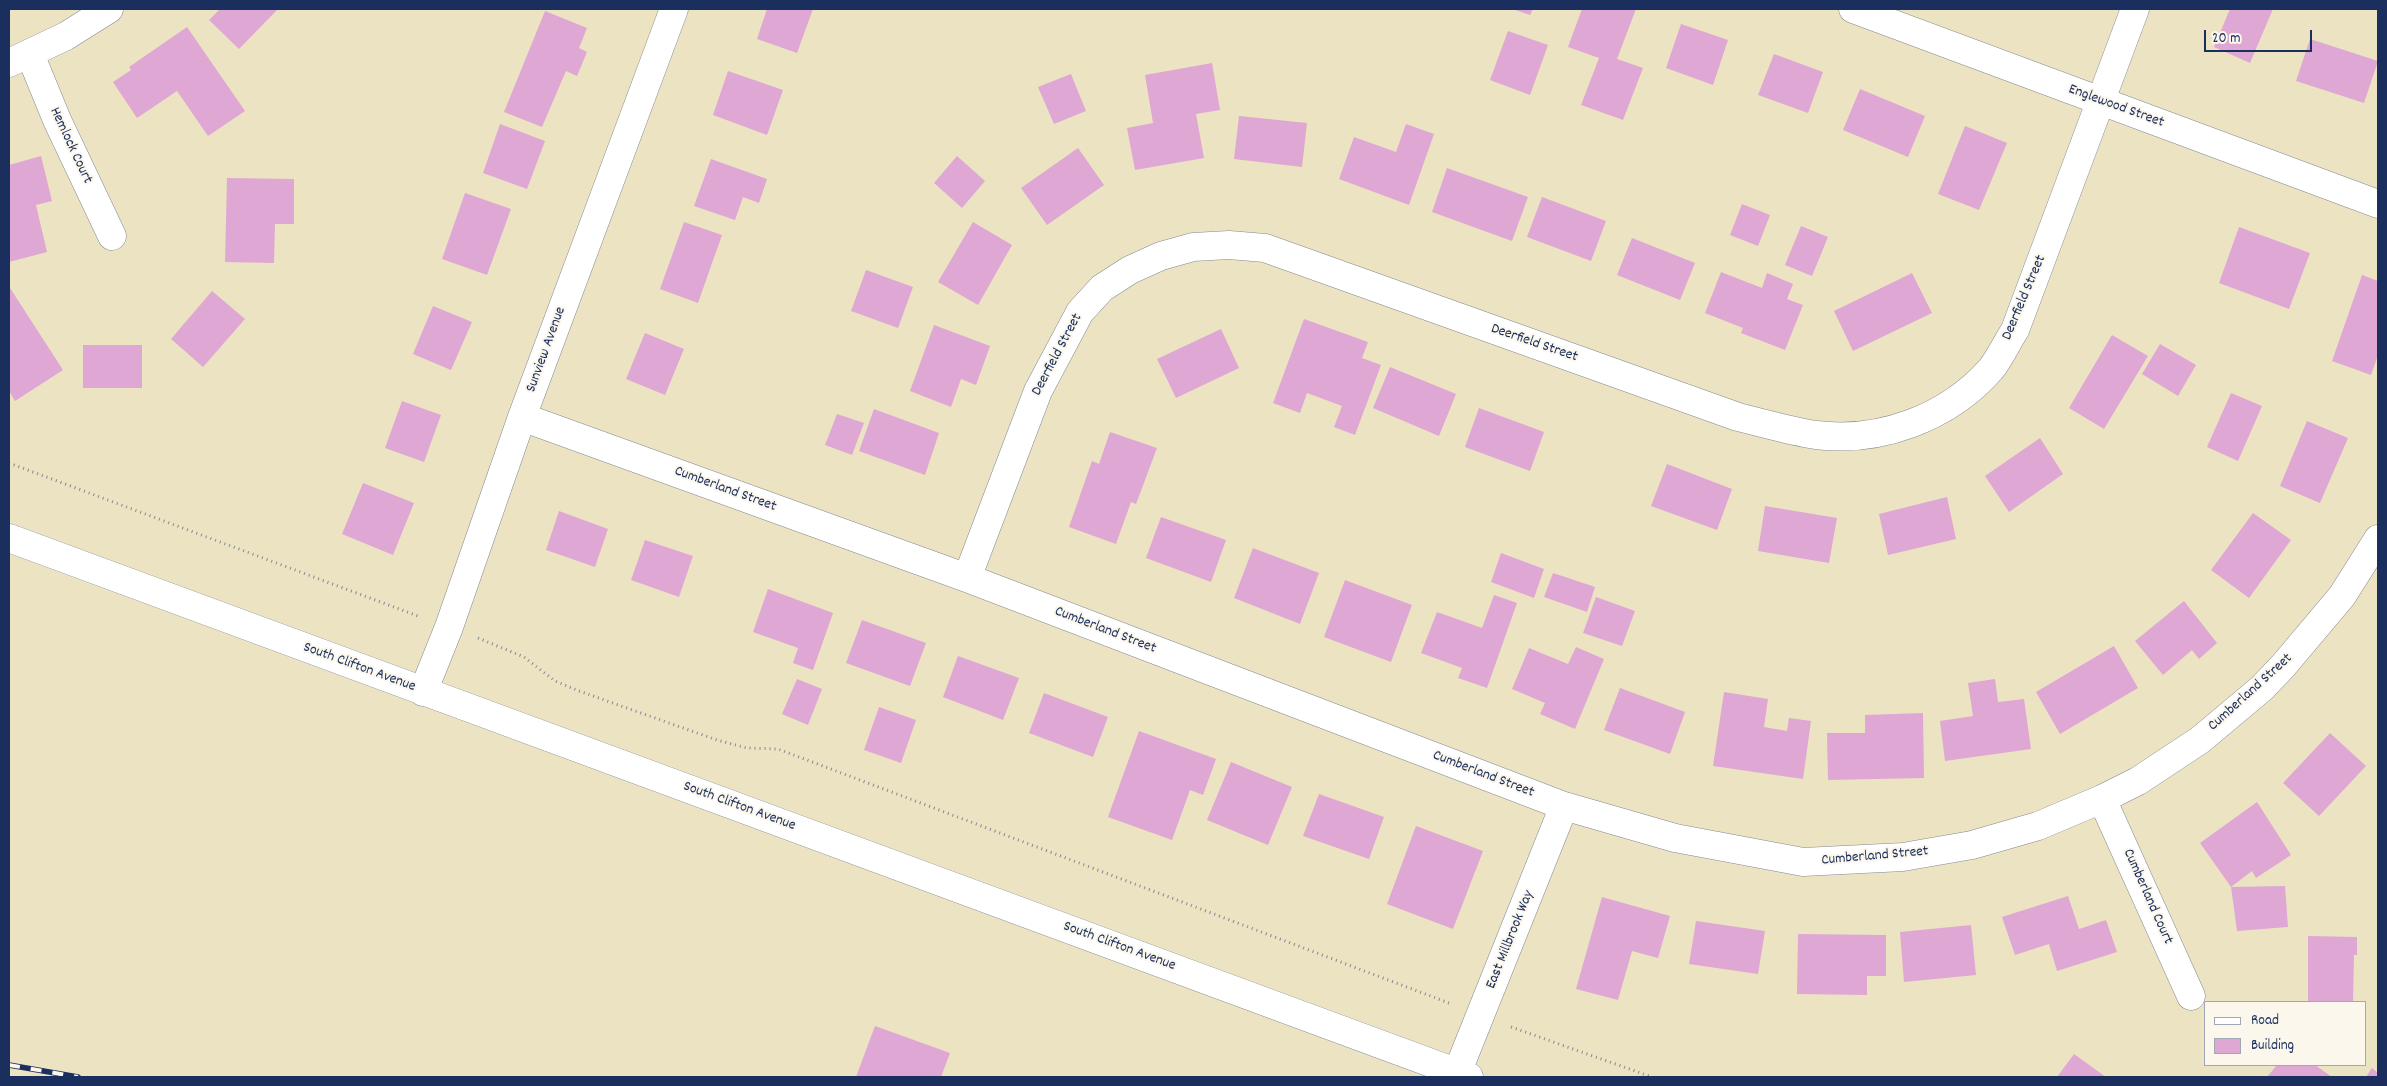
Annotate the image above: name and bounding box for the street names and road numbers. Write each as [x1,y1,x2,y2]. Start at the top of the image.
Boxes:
street label: Englewood Street [2066,81,2166,133]
street label: Hemlock Court [44,105,96,187]
street label: Deerfield Street [1999,253,2051,343]
street label: Sunview Avenue [523,305,571,395]
street label: Deerfield Street [1029,311,1087,399]
street label: Deerfield Street [1488,321,1580,367]
street label: Cumberland Street [672,463,778,517]
street label: Cumberland Street [1052,603,1158,659]
street label: South Clifton Avenue [300,639,418,697]
street label: Cumberland Street [2205,650,2297,736]
street label: Cumberland Street [1430,747,1536,803]
street label: South Clifton Avenue [680,778,798,836]
street label: Cumberland Street [1821,843,1929,871]
street label: Cumberland Court [2118,847,2176,947]
street label: East Millbrook Way [1483,888,1539,992]
street label: South Clifton Avenue [1060,918,1178,976]

